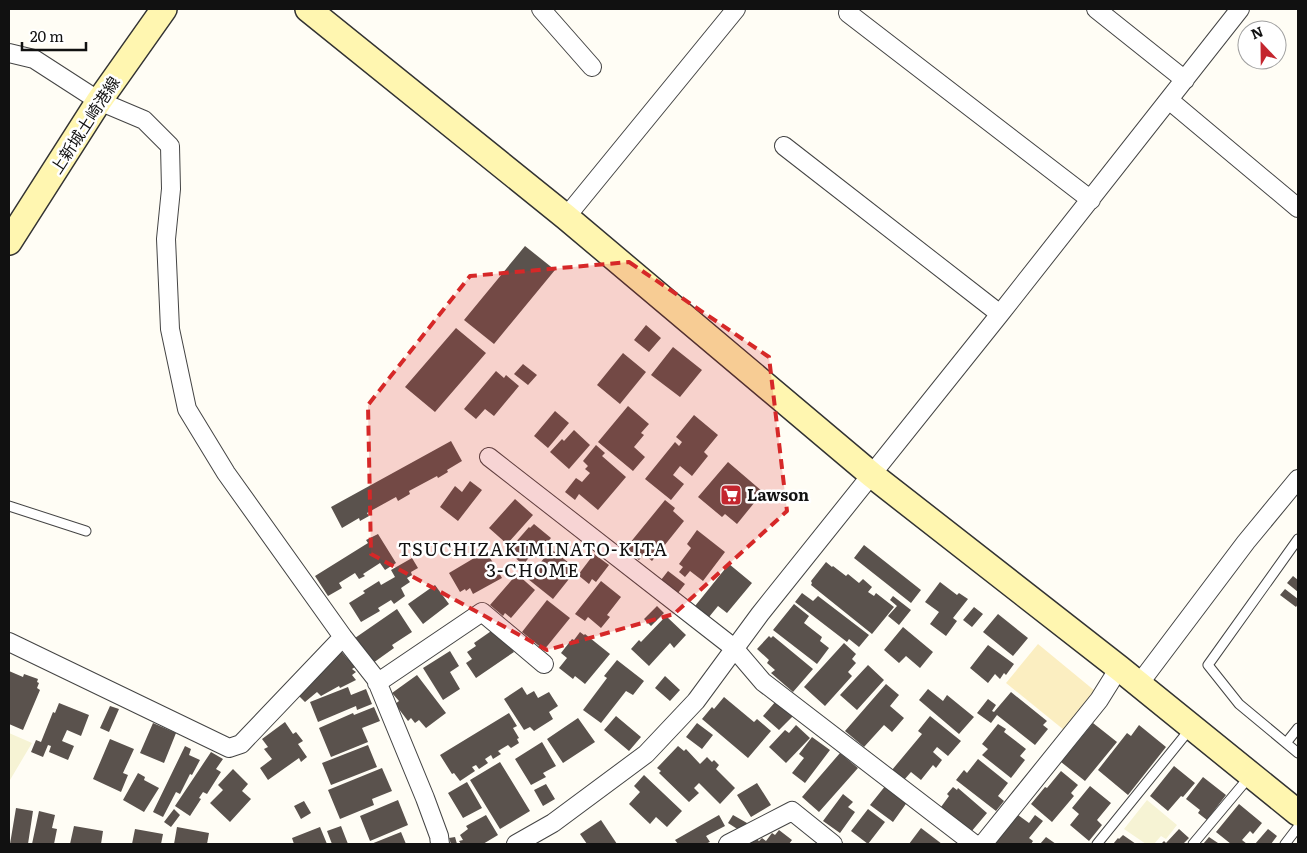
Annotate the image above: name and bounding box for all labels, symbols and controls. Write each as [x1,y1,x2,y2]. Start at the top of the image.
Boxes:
scale bar [22,20,86,52]
north arrow [1237,20,1287,70]
text: N [1248,20,1266,43]
text: 20 m [30,24,64,47]
street label: 上新城土崎港線 [44,71,125,178]
place label: Lawson [747,482,809,506]
supermarket icon: Lawson [719,483,743,507]
district label: TSUCHIZAKIMINATO-KITA 3-CHOME [398,535,668,583]

